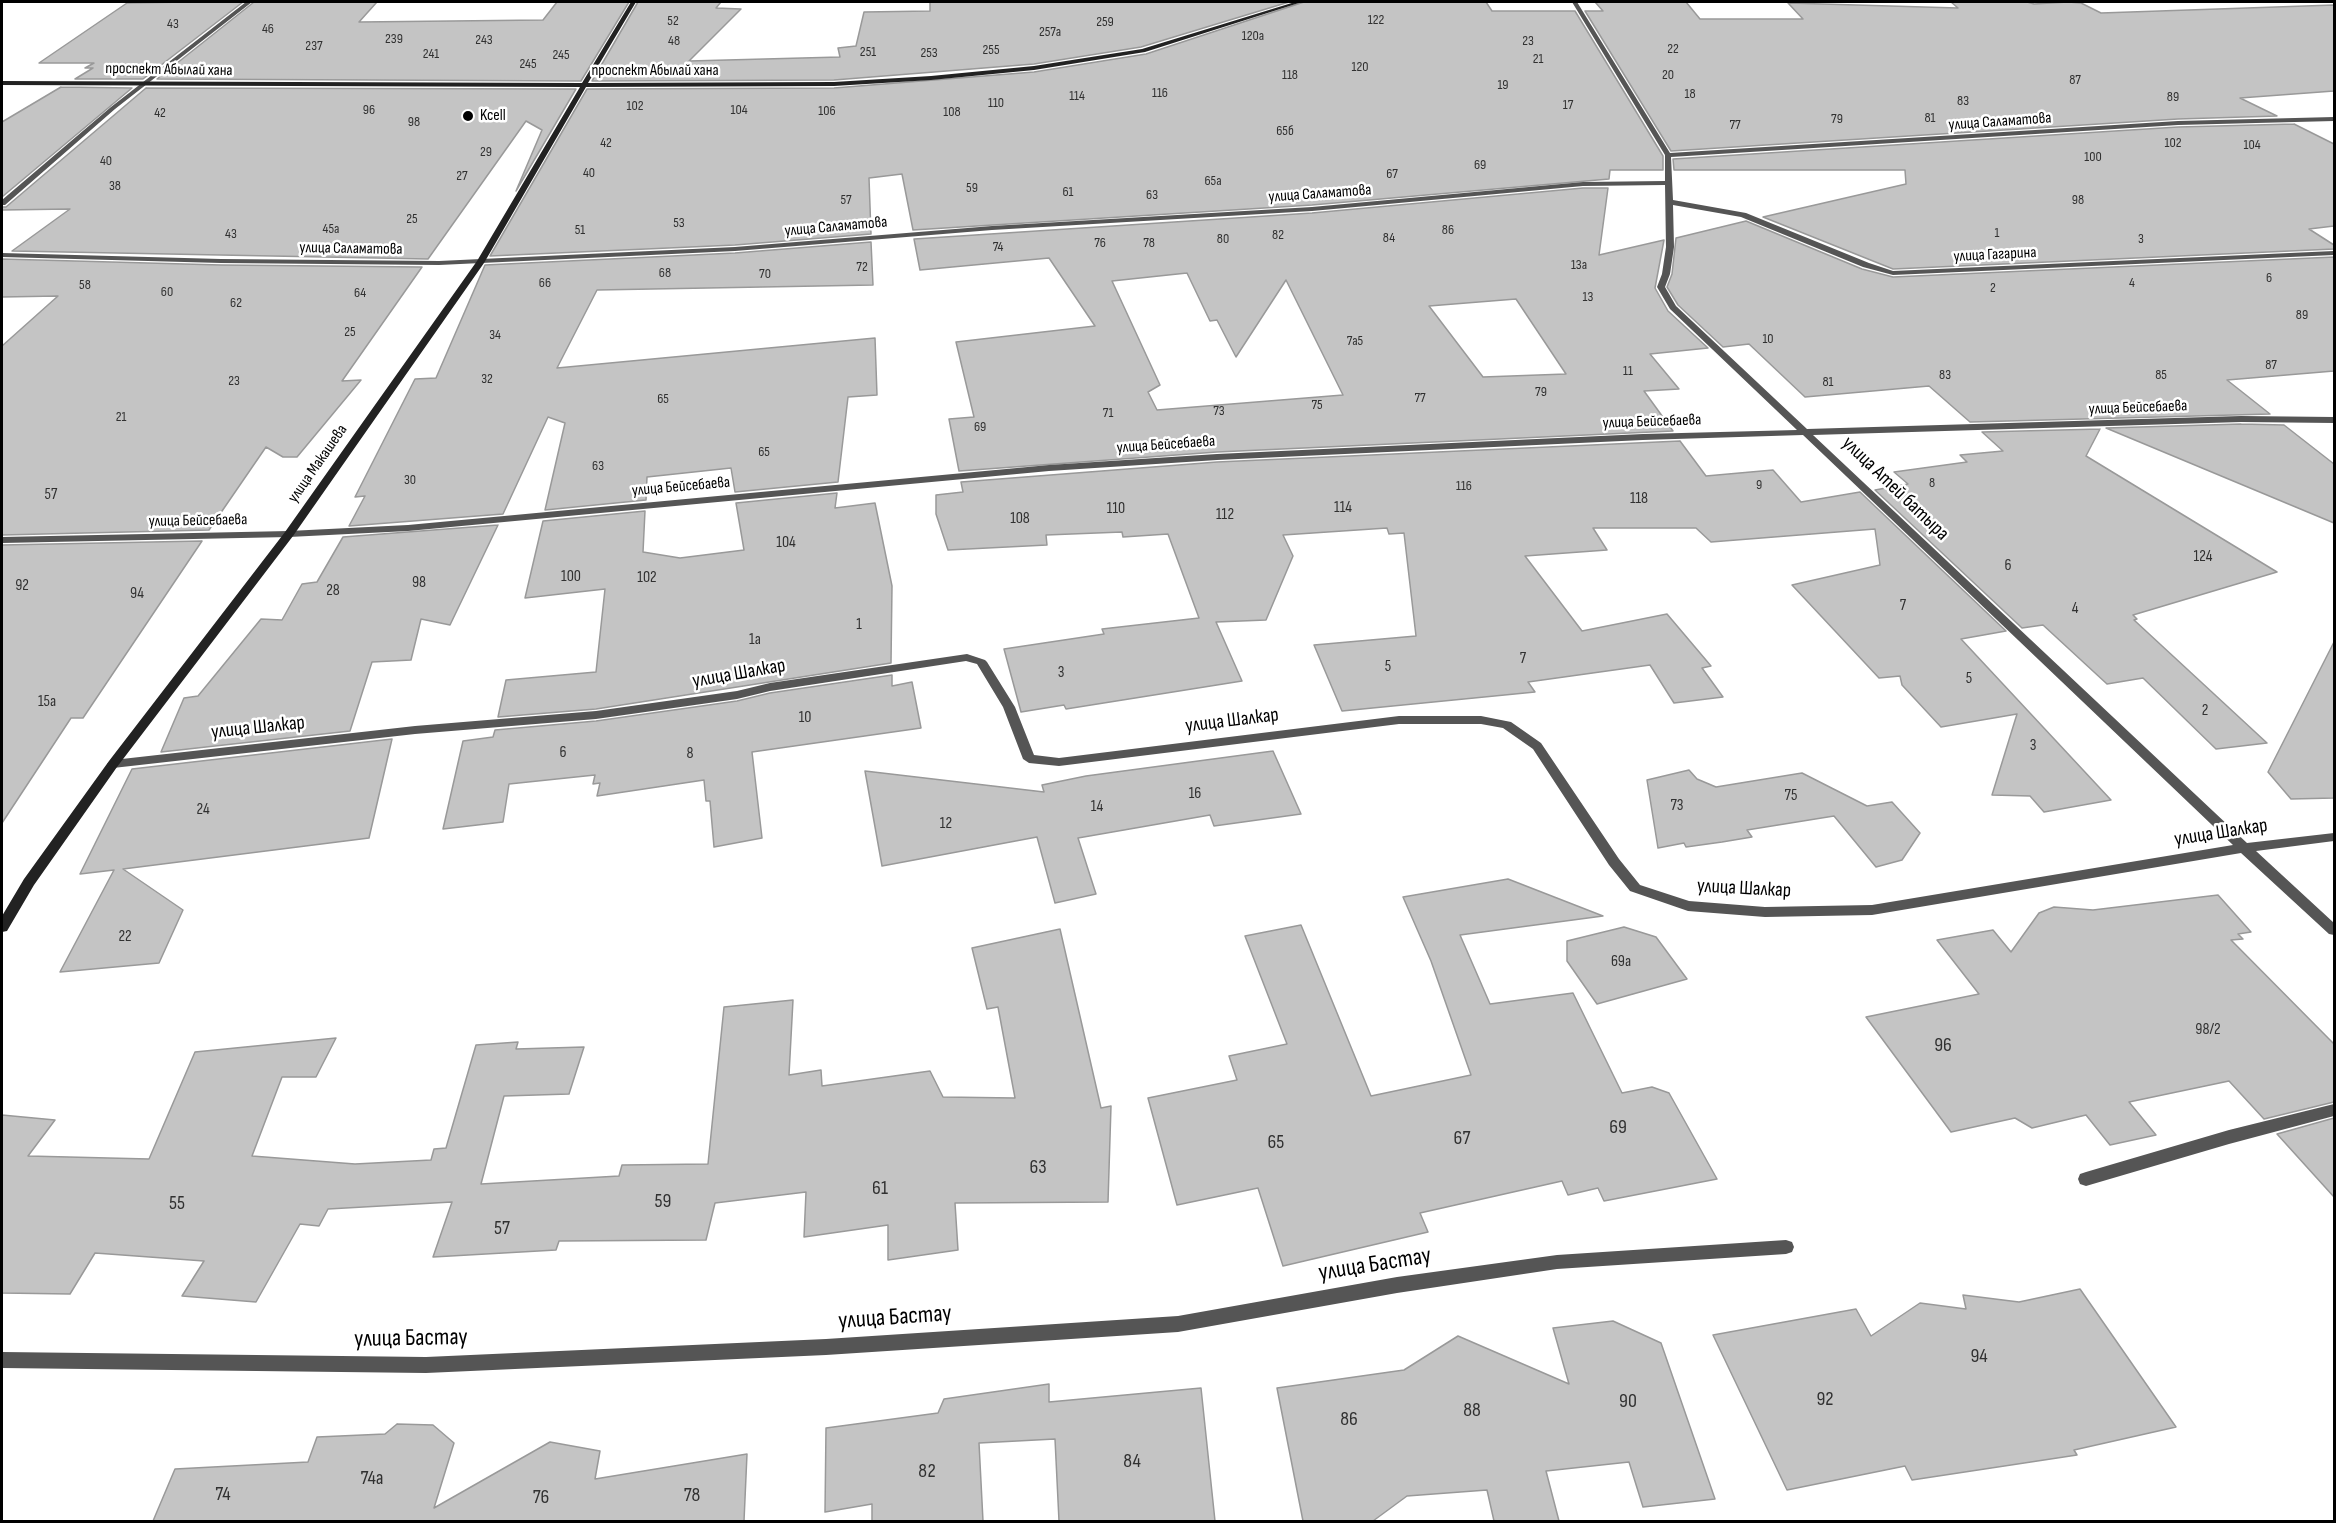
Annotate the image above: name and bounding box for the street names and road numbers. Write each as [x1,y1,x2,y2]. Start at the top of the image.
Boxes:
street label: проспект Абылай хана [105,59,233,81]
street label: проспект Абылай хана [591,61,719,81]
street label: улица Саламатова [1948,109,2052,135]
street label: улица Саламатова [1268,181,1372,207]
street label: улица Саламатова [784,213,888,241]
street label: улица Саламатова [299,239,403,259]
street label: улица Гагарина [1953,243,2037,267]
street label: улица Бейсебаева [2088,397,2188,419]
street label: улица Бейсебаева [1602,411,1702,433]
street label: улица Макашева [284,421,352,507]
street label: улица Бейсебаева [1116,432,1216,458]
street label: улица Атей батыра [1836,432,1954,546]
street label: улица Бейсебаева [631,473,731,501]
street label: улица Бейсебаева [149,511,247,531]
street label: улица Шалкар [691,654,787,694]
street label: улица Шалкар [1184,703,1280,739]
street label: улица Шалкар [210,711,306,745]
street label: улица Шалкар [2173,814,2269,852]
street label: улица Шалкар [1696,875,1792,903]
street label: улица Бастау [1317,1242,1433,1288]
street label: улица Бастау [837,1300,953,1336]
street label: улица Бастау [354,1324,468,1354]

